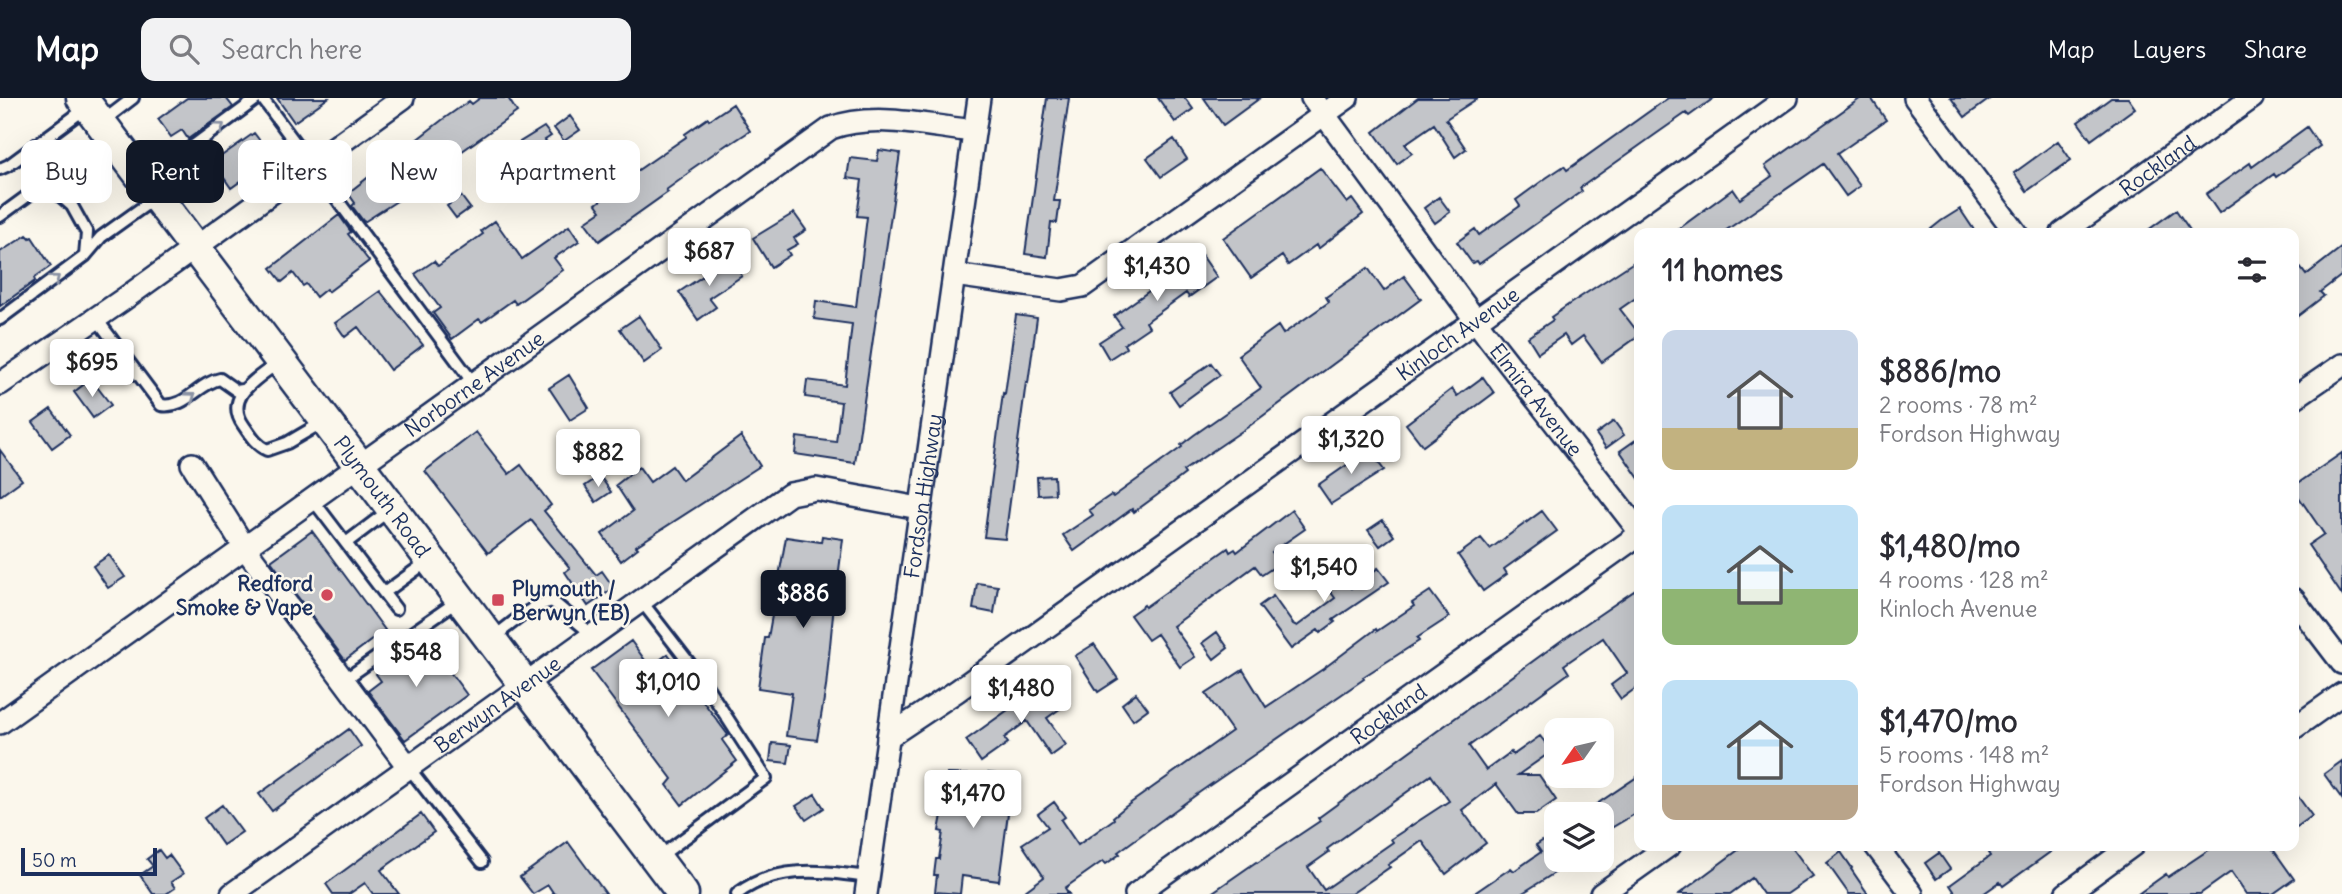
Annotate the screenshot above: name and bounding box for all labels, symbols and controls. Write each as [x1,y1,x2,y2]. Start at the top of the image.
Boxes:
search box [141,18,631,81]
text: Map [35,28,99,70]
icon: search [165,30,203,68]
text: Search here [221,33,362,66]
text: Map [2048,34,2094,64]
text: Layers [2132,34,2206,64]
text: Share [2244,34,2307,64]
one-way arrow [212,122,225,135]
street label: Rockland [2114,129,2201,202]
chip: Buy [21,140,112,203]
chip: Rent [126,140,224,203]
chip: Filters [238,140,352,203]
chip: New [366,140,462,203]
chip: Apartment [476,140,640,203]
pin: $687 [668,228,750,288]
text: $687 [684,236,734,265]
pin: $1,430 [1100,244,1214,303]
text: $1,430 [1123,251,1191,280]
text: 11 homes [1662,251,1783,289]
icon: filters [2233,251,2271,289]
one-way arrow [47,274,60,287]
street label: Kinloch Avenue [1391,280,1524,386]
street label: Norborne Avenue [399,324,549,443]
street label: Elmira Avenue [1484,338,1589,461]
pin: $695 [51,340,133,399]
text: $695 [66,347,118,376]
text: $886/mo [1879,352,2001,390]
icon: home [1718,358,1802,442]
text: 2 rooms · 78 m² [1879,390,2038,419]
one-way arrow [183,392,196,405]
street label: Fordson Highway [897,412,948,580]
pin: $1,320 [1294,416,1408,476]
text: Fordson Highway [1879,419,2061,448]
text: $1,320 [1317,424,1385,453]
street label: Plymouth Road [328,430,437,562]
pin: $882 [557,430,639,489]
text: $882 [572,437,624,466]
text: $1,480/mo [1879,527,2020,565]
icon: home [1718,533,1802,617]
pin: $1,540 [1267,545,1381,604]
text: $1,540 [1290,552,1358,581]
text: 4 rooms · 128 m² [1879,565,2049,594]
place label: Redford Smoke & Vape [176,570,314,621]
pin: $886 [762,570,844,630]
place label: Plymouth / Berwyn (EB) [512,575,630,626]
text: $886 [777,578,829,607]
marker: Redford Smoke & Vape [319,587,335,603]
marker: Plymouth / Berwyn (EB) [490,592,506,608]
text: Kinloch Avenue [1879,594,2037,623]
pin: $548 [375,630,457,689]
text: $548 [390,637,442,666]
street label: Berwyn Avenue [428,649,566,759]
pin: $1,010 [611,660,725,719]
pin: $1,480 [964,666,1078,725]
text: $1,010 [635,667,701,696]
text: $1,480 [987,673,1055,702]
street label: Rockland [1345,677,1432,750]
text: $1,470/mo [1879,702,2018,740]
icon: home [1718,708,1802,792]
north arrow [1544,718,1614,788]
map controls [1544,718,1614,872]
text: 5 rooms · 148 m² [1879,740,2049,769]
text: Fordson Highway [1879,769,2061,798]
pin: $1,470 [916,770,1030,830]
text: $1,470 [940,778,1006,807]
button: layers [1544,802,1614,872]
scale bar [21,845,158,877]
text: 50 m [32,848,77,872]

